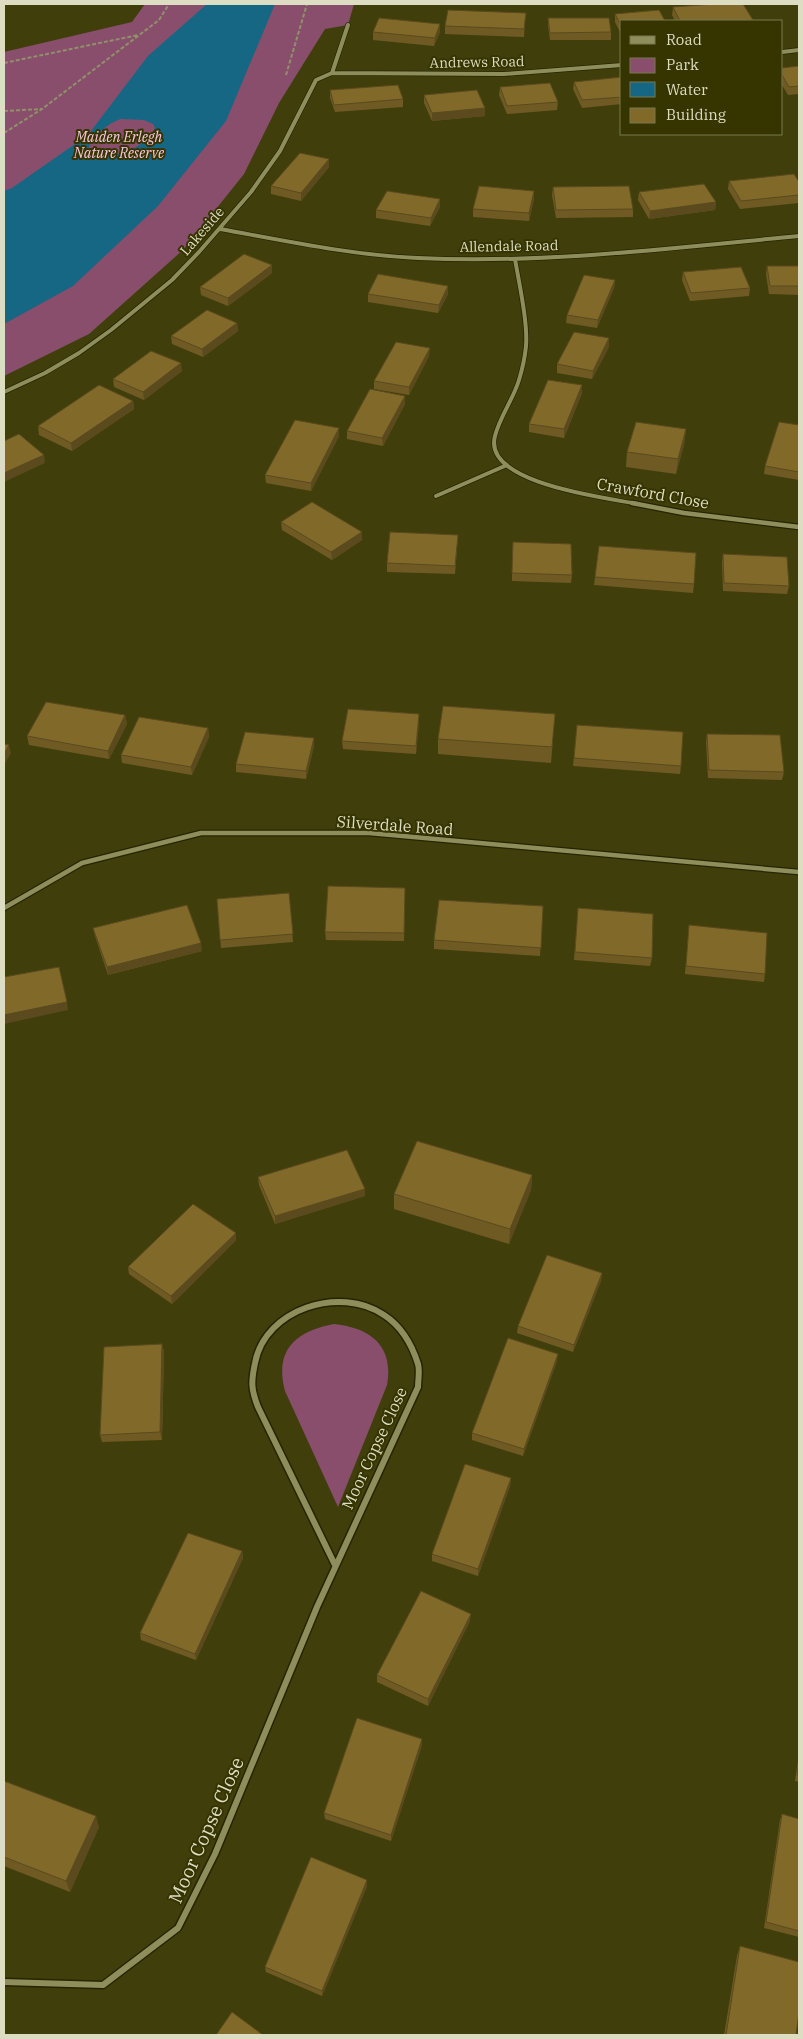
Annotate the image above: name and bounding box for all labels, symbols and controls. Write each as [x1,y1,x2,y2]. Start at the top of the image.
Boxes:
legend [620,20,783,135]
text: Road [666,30,702,49]
street label: Andrews Road [429,52,525,72]
text: Park [666,55,699,74]
text: Water [666,80,708,99]
text: Building [666,105,726,124]
park label: Maiden Erlegh Nature Reserve [73,128,165,162]
street label: Lakeside [176,203,228,259]
street label: Allendale Road [459,236,559,256]
street label: Crawford Close [595,473,711,513]
street label: Silverdale Road [336,811,454,839]
street label: Moor Copse Close [337,1384,411,1512]
street label: Moor Copse Close [163,1753,249,1907]

